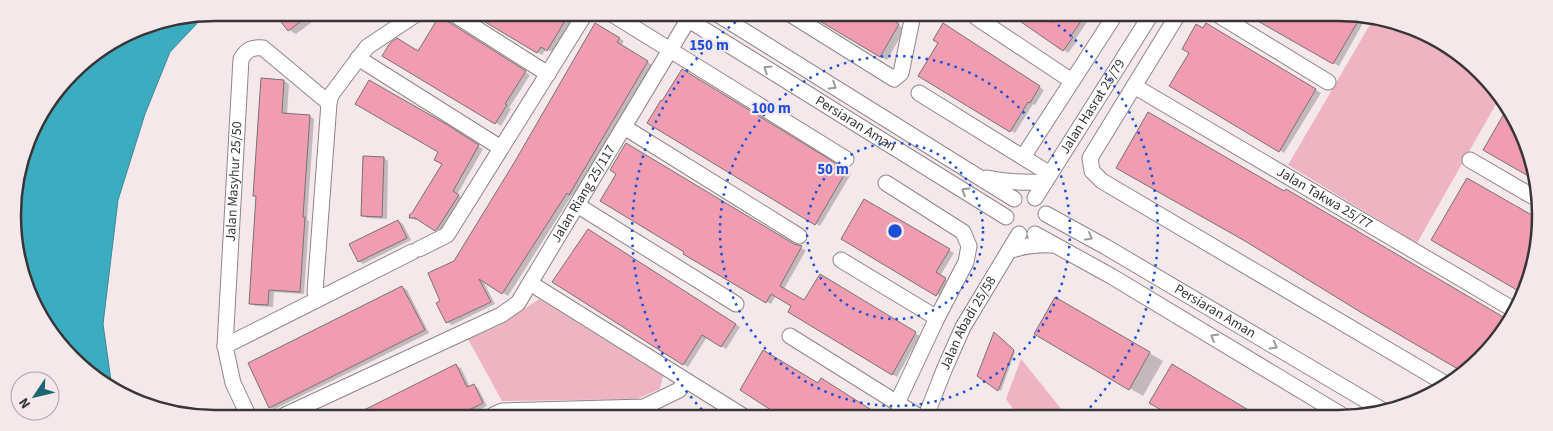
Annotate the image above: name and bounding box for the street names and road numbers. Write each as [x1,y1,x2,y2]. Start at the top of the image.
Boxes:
street label: Jalan Hasrat 25/79 [1055,55,1130,158]
street label: Persiaran Aman [811,91,900,156]
street label: Jalan Masyhur 25/50 [221,121,248,242]
street label: Jalan Riang 25/117 [546,141,621,247]
street label: Jalan Takwa 25/77 [1273,162,1376,234]
street label: Jalan Abadi 25/58 [935,272,1001,373]
street label: Persiaran Aman [1170,279,1260,343]

